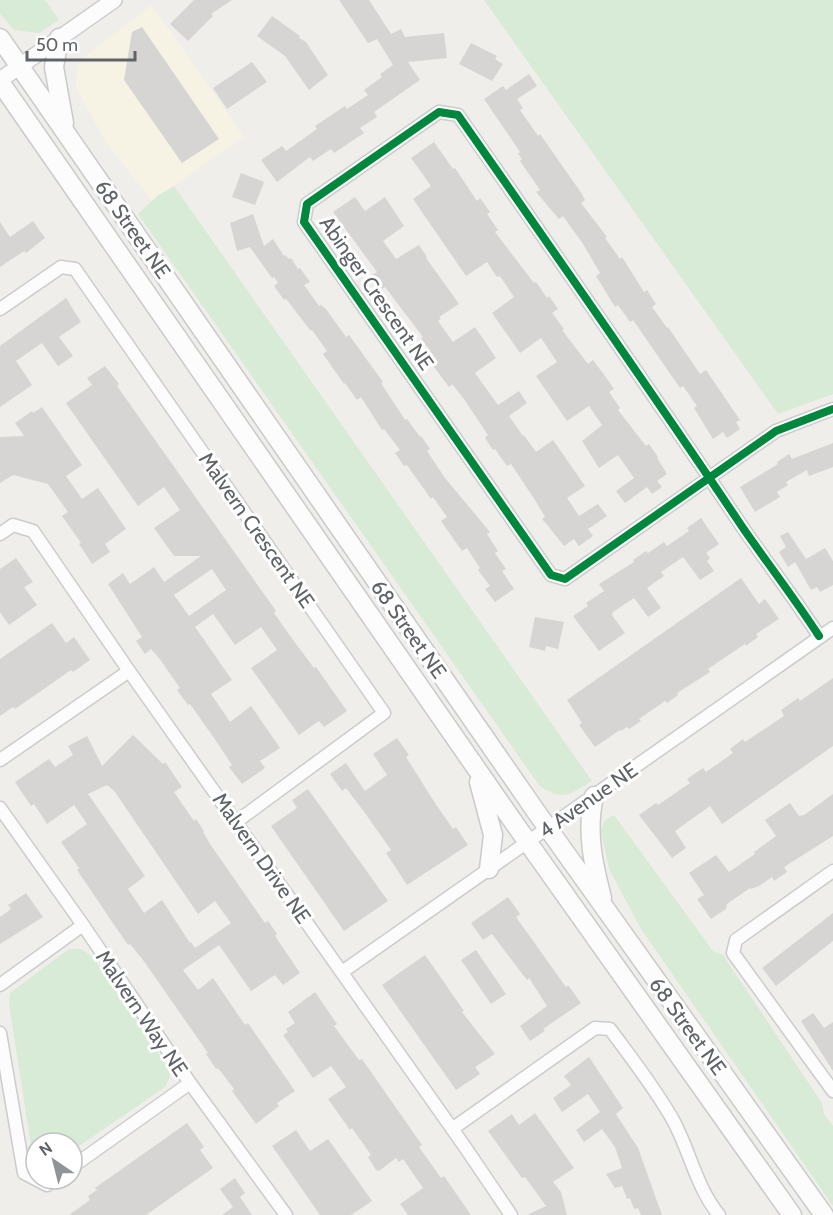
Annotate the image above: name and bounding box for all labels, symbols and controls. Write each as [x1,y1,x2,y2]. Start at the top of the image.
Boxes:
scale bar [27,24,135,62]
text: 50 m [36,34,78,56]
street label: 68 Street NE [90,175,176,283]
street label: Abinger Crescent NE [315,211,439,375]
street label: Malvern Crescent NE [194,447,320,613]
street label: 68 Street NE [366,575,452,683]
street label: 4 Avenue NE [534,757,642,843]
street label: Malvern Drive NE [208,788,316,928]
street label: Malvern Way NE [91,945,193,1081]
street label: 68 Street NE [644,972,732,1080]
north arrow [24,1131,84,1191]
text: N [36,1138,56,1160]

